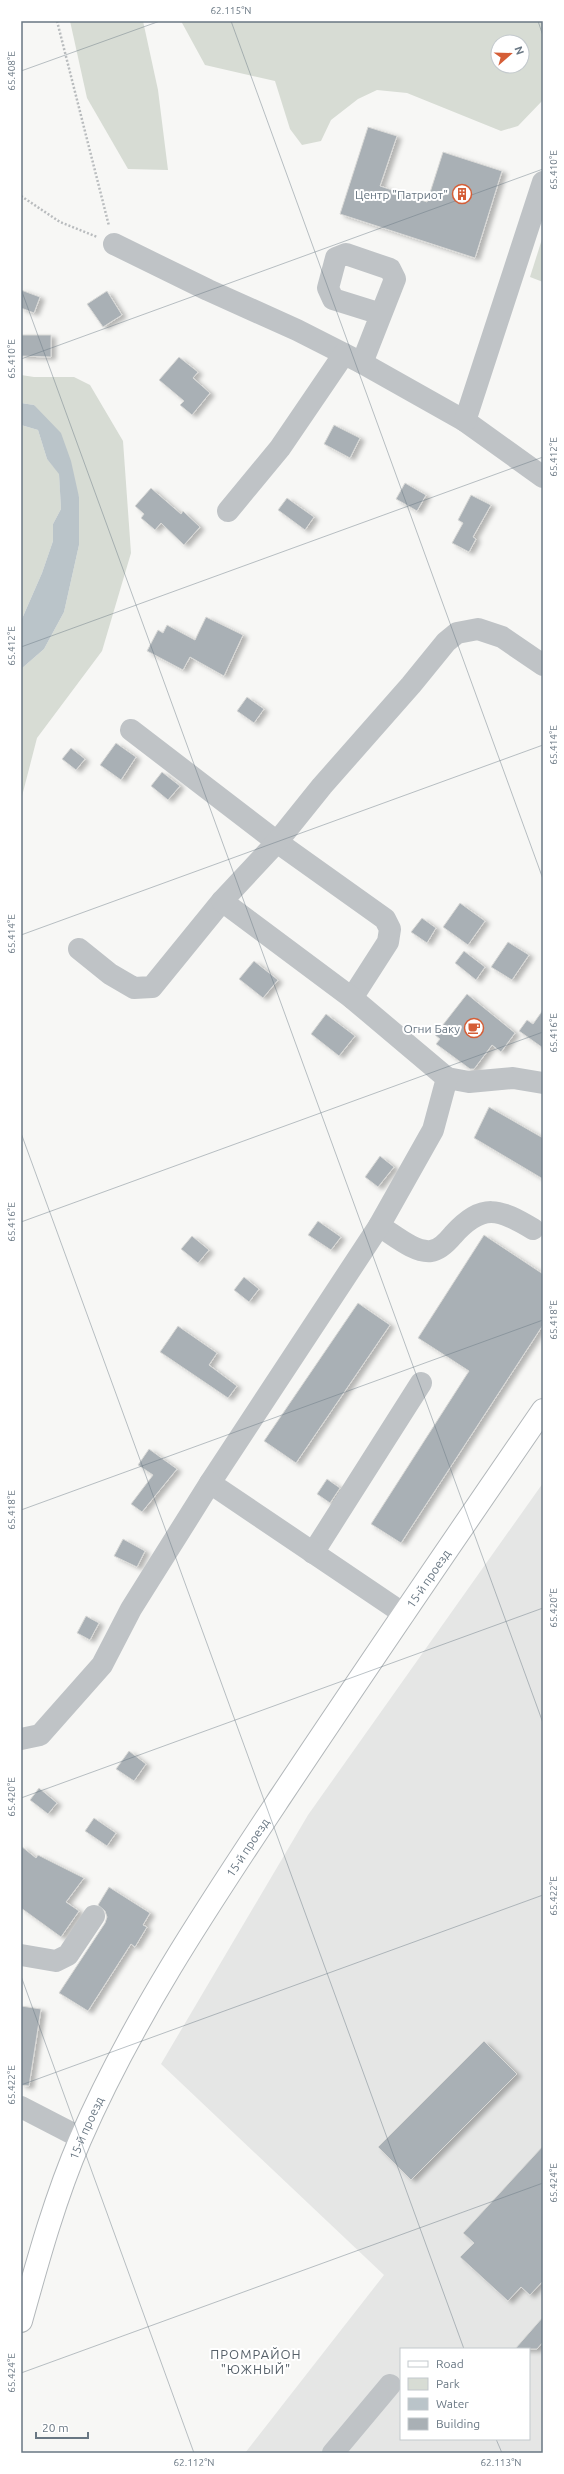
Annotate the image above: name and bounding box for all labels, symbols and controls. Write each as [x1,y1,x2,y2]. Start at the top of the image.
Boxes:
text: 62.115°N [210,5,252,16]
north arrow [490,34,530,74]
text: N [512,45,526,56]
text: 65.408°E [6,51,17,91]
text: 65.410°E [548,150,559,190]
building icon: Центр "Патриот" [451,183,473,205]
place label: Центр "Патриот" [355,188,448,201]
text: 65.410°E [6,339,17,379]
text: 65.412°E [548,437,559,477]
text: 65.412°E [6,626,17,666]
text: 65.414°E [548,725,559,765]
text: 65.414°E [6,914,17,954]
text: 65.416°E [548,1013,559,1053]
cafe icon: Огни Баку [463,1017,485,1039]
place label: Огни Баку [403,1022,460,1035]
text: 65.416°E [6,1202,17,1242]
text: 65.418°E [548,1300,559,1340]
text: 65.418°E [6,1490,17,1530]
street label: 15-й проезд [403,1547,452,1610]
text: 65.420°E [548,1588,559,1628]
text: 65.420°E [6,1777,17,1817]
street label: 15-й проезд [223,1816,271,1879]
text: 65.422°E [548,1876,559,1916]
text: 65.422°E [6,2065,17,2105]
street label: 15-й проезд [66,2094,106,2161]
text: 65.424°E [548,2163,559,2203]
district label: ПРОМРАЙОН "ЮЖНЫЙ" [210,2347,302,2376]
legend [400,2348,530,2440]
text: 65.424°E [6,2353,17,2393]
text: Road [436,2357,464,2370]
text: Park [436,2377,460,2390]
text: Water [436,2397,469,2410]
scale bar [36,2414,88,2440]
text: Building [436,2417,480,2430]
text: 20 m [42,2421,69,2434]
text: 62.112°N [173,2457,215,2468]
text: 62.113°N [480,2457,522,2468]

